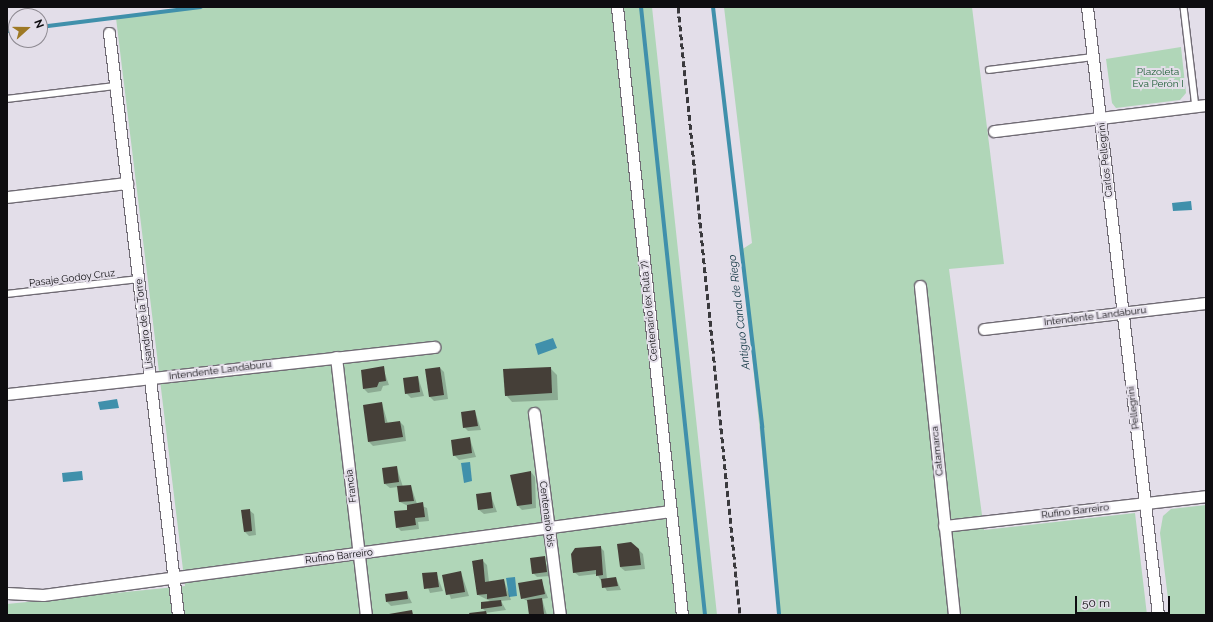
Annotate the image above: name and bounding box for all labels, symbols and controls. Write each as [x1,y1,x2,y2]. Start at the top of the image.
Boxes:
north arrow [8,8,48,48]
text: N [31,18,46,30]
park label: Plazoleta Eva Perón I [1132,65,1184,88]
street label: Carlos Pellegrini [1095,122,1115,198]
water label: Antiguo Canal de Riego [726,254,754,370]
street label: Centenario (ex Ruta 7) [638,260,660,362]
street label: Pasaje Godoy Cruz [28,267,116,289]
street label: Lisandro de la Torre [132,278,156,370]
street label: Intendente Landáburu [1043,304,1147,328]
street label: Intendente Landáburu [168,358,272,382]
street label: Pellegrini [1124,386,1142,430]
street label: Catamarca [928,426,946,476]
street label: Francia [343,469,359,503]
street label: Centenario bis [537,480,557,548]
street label: Rufino Barreiro [1040,501,1110,521]
street label: Rufino Barreiro [304,546,374,566]
scale bar [1077,588,1172,614]
text: 50 m [1082,596,1110,610]

